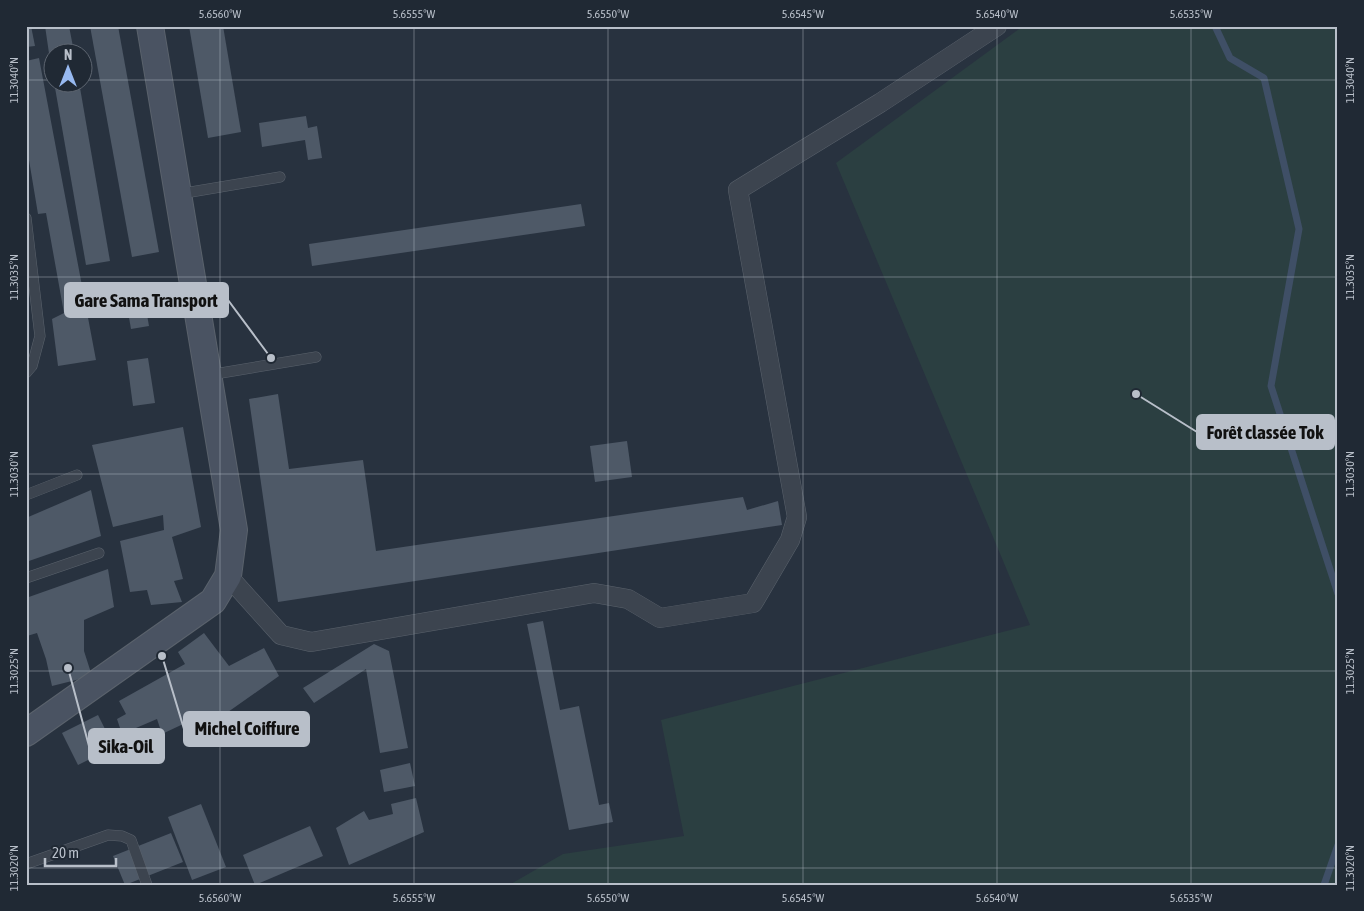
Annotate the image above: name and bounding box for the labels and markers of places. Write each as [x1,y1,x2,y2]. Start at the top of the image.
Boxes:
callout: Gare Sama Transport [65,283,228,317]
callout: Forêt classée Tok [1197,415,1334,449]
callout: Michel Coiffure [184,712,309,746]
callout: Sika-Oil [89,729,164,763]

